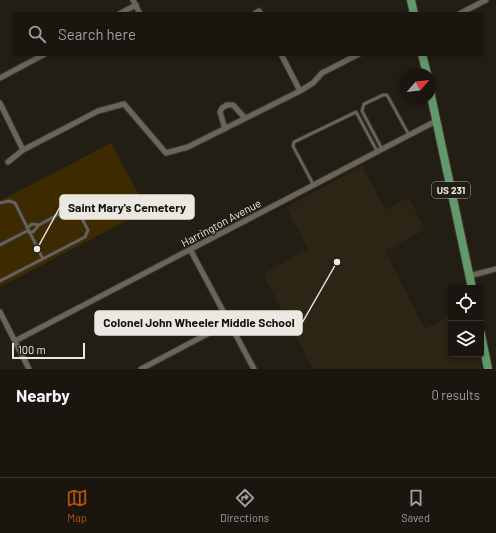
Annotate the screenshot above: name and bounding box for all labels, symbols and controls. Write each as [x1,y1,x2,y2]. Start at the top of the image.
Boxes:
search box [12,12,484,56]
icon: search [26,23,48,45]
text: Search here [58,25,136,43]
north arrow [400,68,436,104]
road number: US 231 [432,182,470,198]
callout: Saint Mary's Cemetery [60,195,194,219]
street label: Harrington Avenue [179,196,263,249]
text: Saint Mary's Cemetery [68,200,186,214]
map controls [448,285,484,357]
button: locate [448,285,484,321]
callout: Colonel John Wheeler Middle School [95,311,302,335]
text: Colonel John Wheeler Middle School [103,315,295,329]
button: layers [448,321,484,357]
scale bar [12,341,85,360]
text: 100 m [18,343,46,356]
text: Nearby [16,385,70,405]
text: 0 results [431,387,480,403]
tab: Map [66,487,88,524]
tab: Directions [220,487,269,524]
tab: Saved [401,487,430,524]

